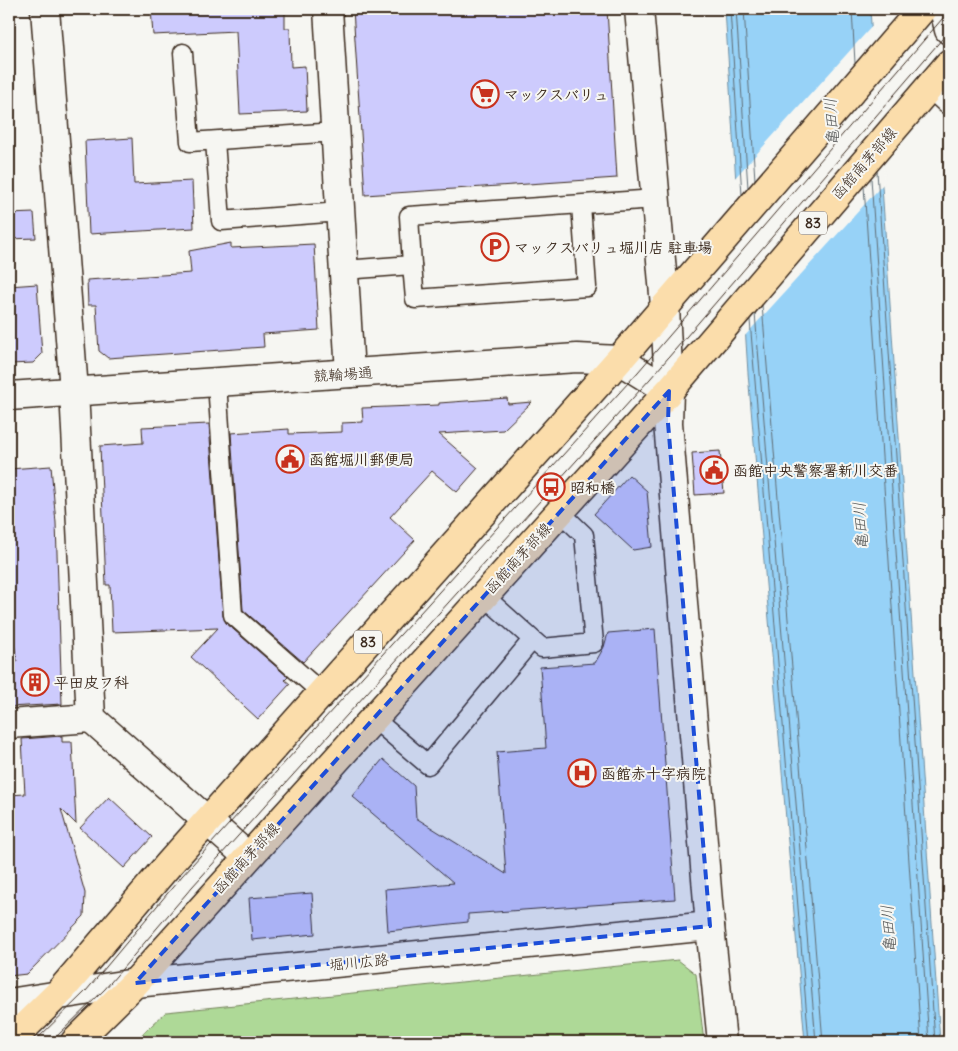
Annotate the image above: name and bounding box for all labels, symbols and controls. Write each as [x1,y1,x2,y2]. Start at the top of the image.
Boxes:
supermarket icon: マックスバリュ [470,79,500,109]
place label: マックスバリュ [504,85,609,104]
water label: 亀田川 [819,97,843,147]
street label: 函館南茅部線 [827,123,901,203]
road number: 83 [799,212,827,234]
parking icon: マックスバリュ堀川店 駐車場 [480,232,510,262]
place label: マックスバリュ堀川店 駐車場 [514,238,713,257]
street label: 競輪場通 [312,362,374,386]
public building icon: 函館堀川郵便局 [275,444,305,474]
place label: 函館堀川郵便局 [309,450,414,469]
public building icon: 函館中央警察署新川交番 [699,455,729,485]
place label: 函館中央警察署新川交番 [733,461,898,480]
bus stop icon: 昭和橋 [536,472,566,502]
place label: 昭和橋 [570,478,615,497]
water label: 亀田川 [848,501,872,551]
street label: 函館南茅部線 [481,518,555,598]
road number: 83 [354,630,382,654]
building icon: 平田皮フ科 [20,667,50,697]
place label: 平田皮フ科 [54,673,129,692]
hospital icon: 函館赤十字病院 [567,758,597,788]
place label: 函館赤十字病院 [601,764,706,783]
street label: 函館南茅部線 [209,818,283,898]
water label: 亀田川 [876,904,900,954]
street label: 堀川広路 [328,949,390,975]

